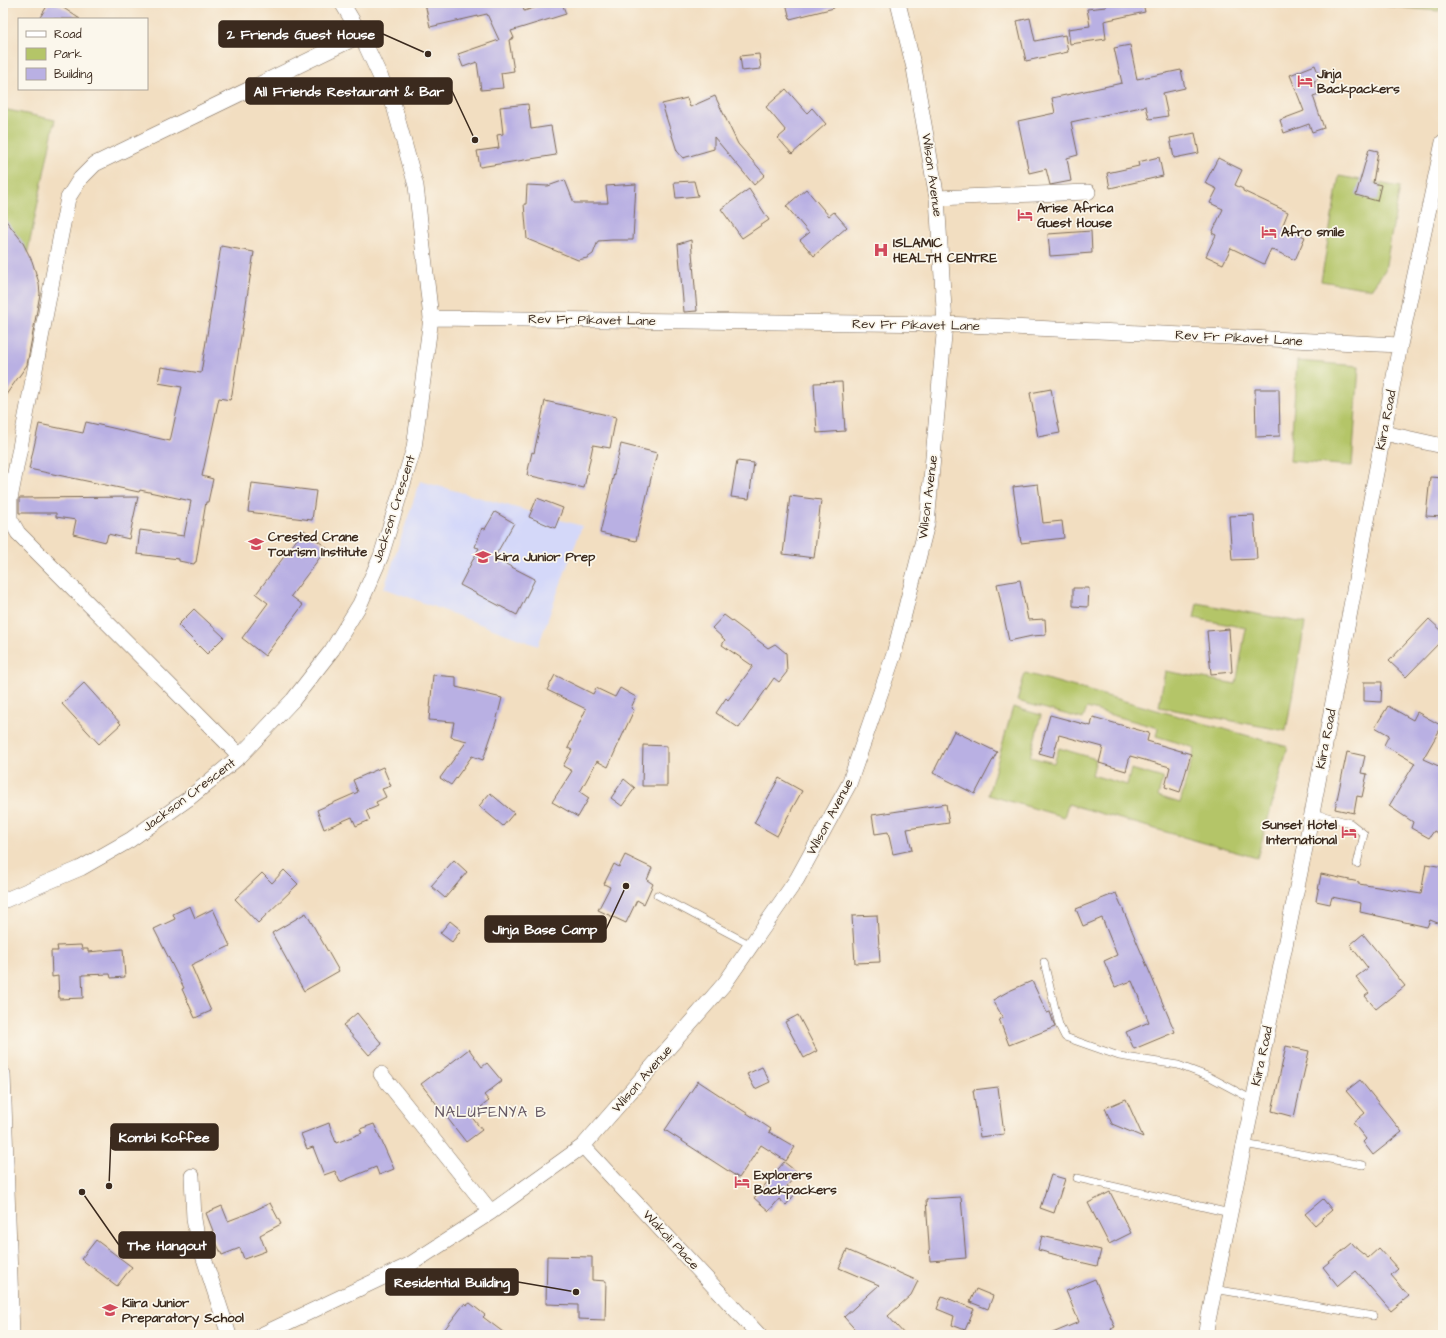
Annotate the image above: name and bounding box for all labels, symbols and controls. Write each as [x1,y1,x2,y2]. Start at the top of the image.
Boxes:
legend [18,18,148,90]
callout: 2 Friends Guest House [219,21,383,47]
text: 2 Friends Guest House [226,25,376,45]
text: Road [54,26,82,43]
text: Park [54,46,82,63]
place label: Jinja Backpackers [1316,65,1400,99]
text: Building [54,66,92,84]
hotel icon: Jinja Backpackers [1296,72,1314,90]
callout: All Friends Restaurant & Bar [246,78,452,104]
text: All Friends Restaurant & Bar [254,82,444,102]
street label: Wilson Avenue [917,132,947,218]
place label: Arise Africa Guest House [1037,199,1114,232]
hotel icon: Arise Africa Guest House [1016,206,1034,224]
hotel icon: Afro smile [1260,223,1278,241]
place label: Afro smile [1281,223,1344,241]
place label: ISLAMIC HEALTH CENTRE [893,234,997,267]
hospital icon: ISLAMIC HEALTH CENTRE [872,241,890,259]
street label: Rev Fr Pikavet Lane [528,310,656,330]
street label: Rev Fr Pikavet Lane [852,315,980,335]
street label: Rev Fr Pikavet Lane [1175,326,1303,350]
street label: Kiira Road [1371,388,1401,451]
street label: Jackson Crescent [368,452,420,565]
street label: Wilson Avenue [914,454,942,540]
place label: Crested Crane Tourism Institute [267,528,367,561]
school or university icon: Crested Crane Tourism Institute [247,535,265,553]
school or university icon: kira Junior Prep [474,548,492,566]
place label: kira Junior Prep [495,548,596,567]
street label: Kiira Road [1311,707,1341,770]
street label: Jackson Crescent [139,754,240,836]
street label: Wilson Avenue [802,776,858,858]
place label: Sunset Hotel International [1261,816,1337,849]
hotel icon: Sunset Hotel International [1340,823,1358,841]
callout: Jinja Base Camp [485,916,606,942]
text: Jinja Base Camp [492,920,598,940]
street label: Kiira Road [1247,1024,1277,1088]
street label: Wilson Avenue [608,1041,676,1117]
district label: NALUFENYA B [435,1102,547,1123]
callout: Kombi Koffee [111,1124,218,1150]
text: Kombi Koffee [119,1128,210,1148]
place label: Explorers Backpackers [754,1166,837,1200]
hotel icon: Explorers Backpackers [733,1173,751,1191]
street label: Wakoli Place [639,1206,703,1274]
callout: The Hangout [119,1232,215,1258]
text: The Hangout [126,1236,207,1257]
callout: Residential Building [386,1269,518,1295]
text: Residential Building [394,1273,511,1294]
place label: Kiira Junior Preparatory School [122,1294,244,1328]
school or university icon: Kiira Junior Preparatory School [101,1301,119,1319]

